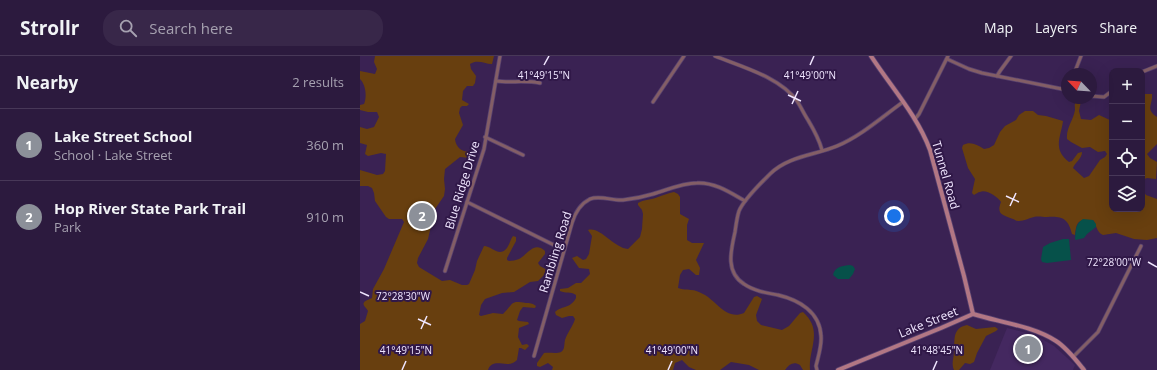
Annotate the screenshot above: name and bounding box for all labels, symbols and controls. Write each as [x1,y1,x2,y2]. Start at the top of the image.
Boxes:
search box [103,10,383,46]
text: Strollr [20,15,79,41]
icon: search [117,17,139,39]
text: Search here [149,18,233,38]
text: Map [984,18,1013,37]
text: Layers [1035,18,1077,37]
text: Share [1099,18,1137,37]
text: 41°49'15"N [518,68,570,82]
text: 41°49'00"N [784,68,836,82]
north arrow [1061,68,1097,104]
map controls [1109,68,1145,212]
button: + [1109,68,1145,104]
text: Nearby [16,71,78,94]
text: 2 results [292,73,344,91]
button: − [1109,104,1145,140]
text: Lake Street School [54,126,192,146]
text: 1 [25,136,33,154]
text: 360 m [306,136,344,154]
street label: Blue Ridge Drive [440,139,484,231]
street label: Tunnel Road [928,139,964,211]
button: locate [1109,140,1145,176]
text: School · Lake Street [54,146,172,164]
button: layers [1109,176,1145,212]
text: Hop River State Park Trail [54,198,246,218]
pin: 2 [409,201,435,231]
your location [884,206,904,226]
text: 2 [25,208,33,226]
text: 910 m [306,208,344,226]
street label: Rambling Road [535,209,575,295]
text: Park [54,218,81,236]
text: 72°28'00"W [1087,255,1142,269]
text: 72°28'30"W [376,289,431,303]
street label: Lake Street [896,302,960,342]
pin: 1 [1015,334,1041,364]
text: 41°49'15"N [380,343,432,357]
text: 41°49'00"N [646,343,698,357]
text: 41°48'45"N [911,343,963,357]

